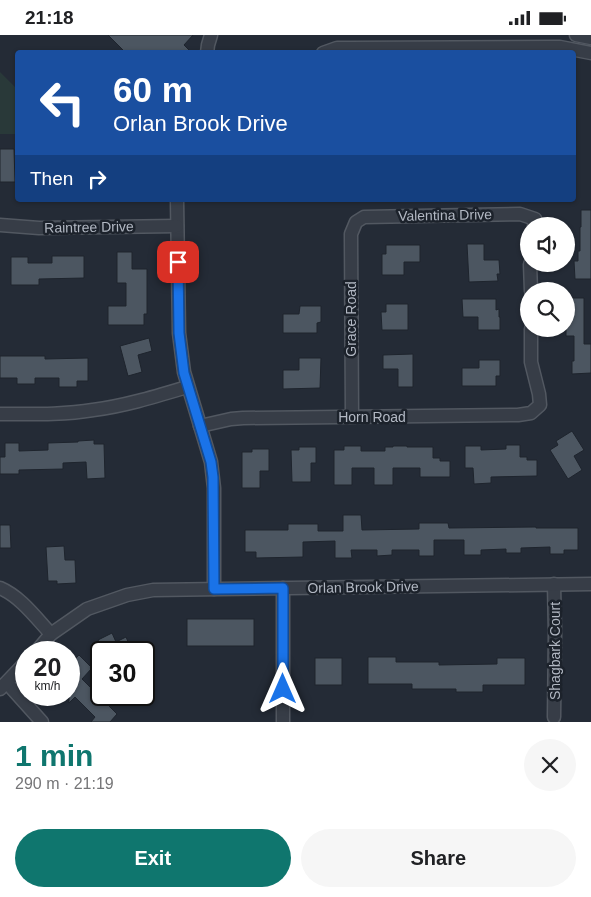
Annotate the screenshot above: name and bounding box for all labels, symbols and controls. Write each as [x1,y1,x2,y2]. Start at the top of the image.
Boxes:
text: 21:18 [25,7,74,28]
icon: left [30,70,95,135]
text: 60 m [113,70,193,109]
text: Orlan Brook Drive [113,111,288,136]
icon: right [83,165,111,193]
text: Then [30,168,73,189]
street label: Valentina Drive [398,206,492,224]
map controls [520,217,575,337]
button: sound [520,217,575,272]
street label: Raintree Drive [44,218,134,236]
pin [157,241,199,283]
icon: arrive [164,248,192,276]
street label: Grace Road [343,281,359,357]
button: search [520,282,575,337]
street label: Horn Road [338,409,406,425]
street label: Orlan Brook Drive [307,578,419,596]
street label: Shagbark Court [547,602,563,700]
speed limit sign: 30 [90,641,155,706]
text: 20 [34,653,61,681]
position arrow [256,662,308,714]
text: km/h [34,679,61,693]
text: 1 min [15,739,93,772]
button: close [524,739,576,791]
text: 290 m · 21:19 [15,775,114,792]
button: Exit [15,829,291,887]
button: Share [301,829,576,887]

